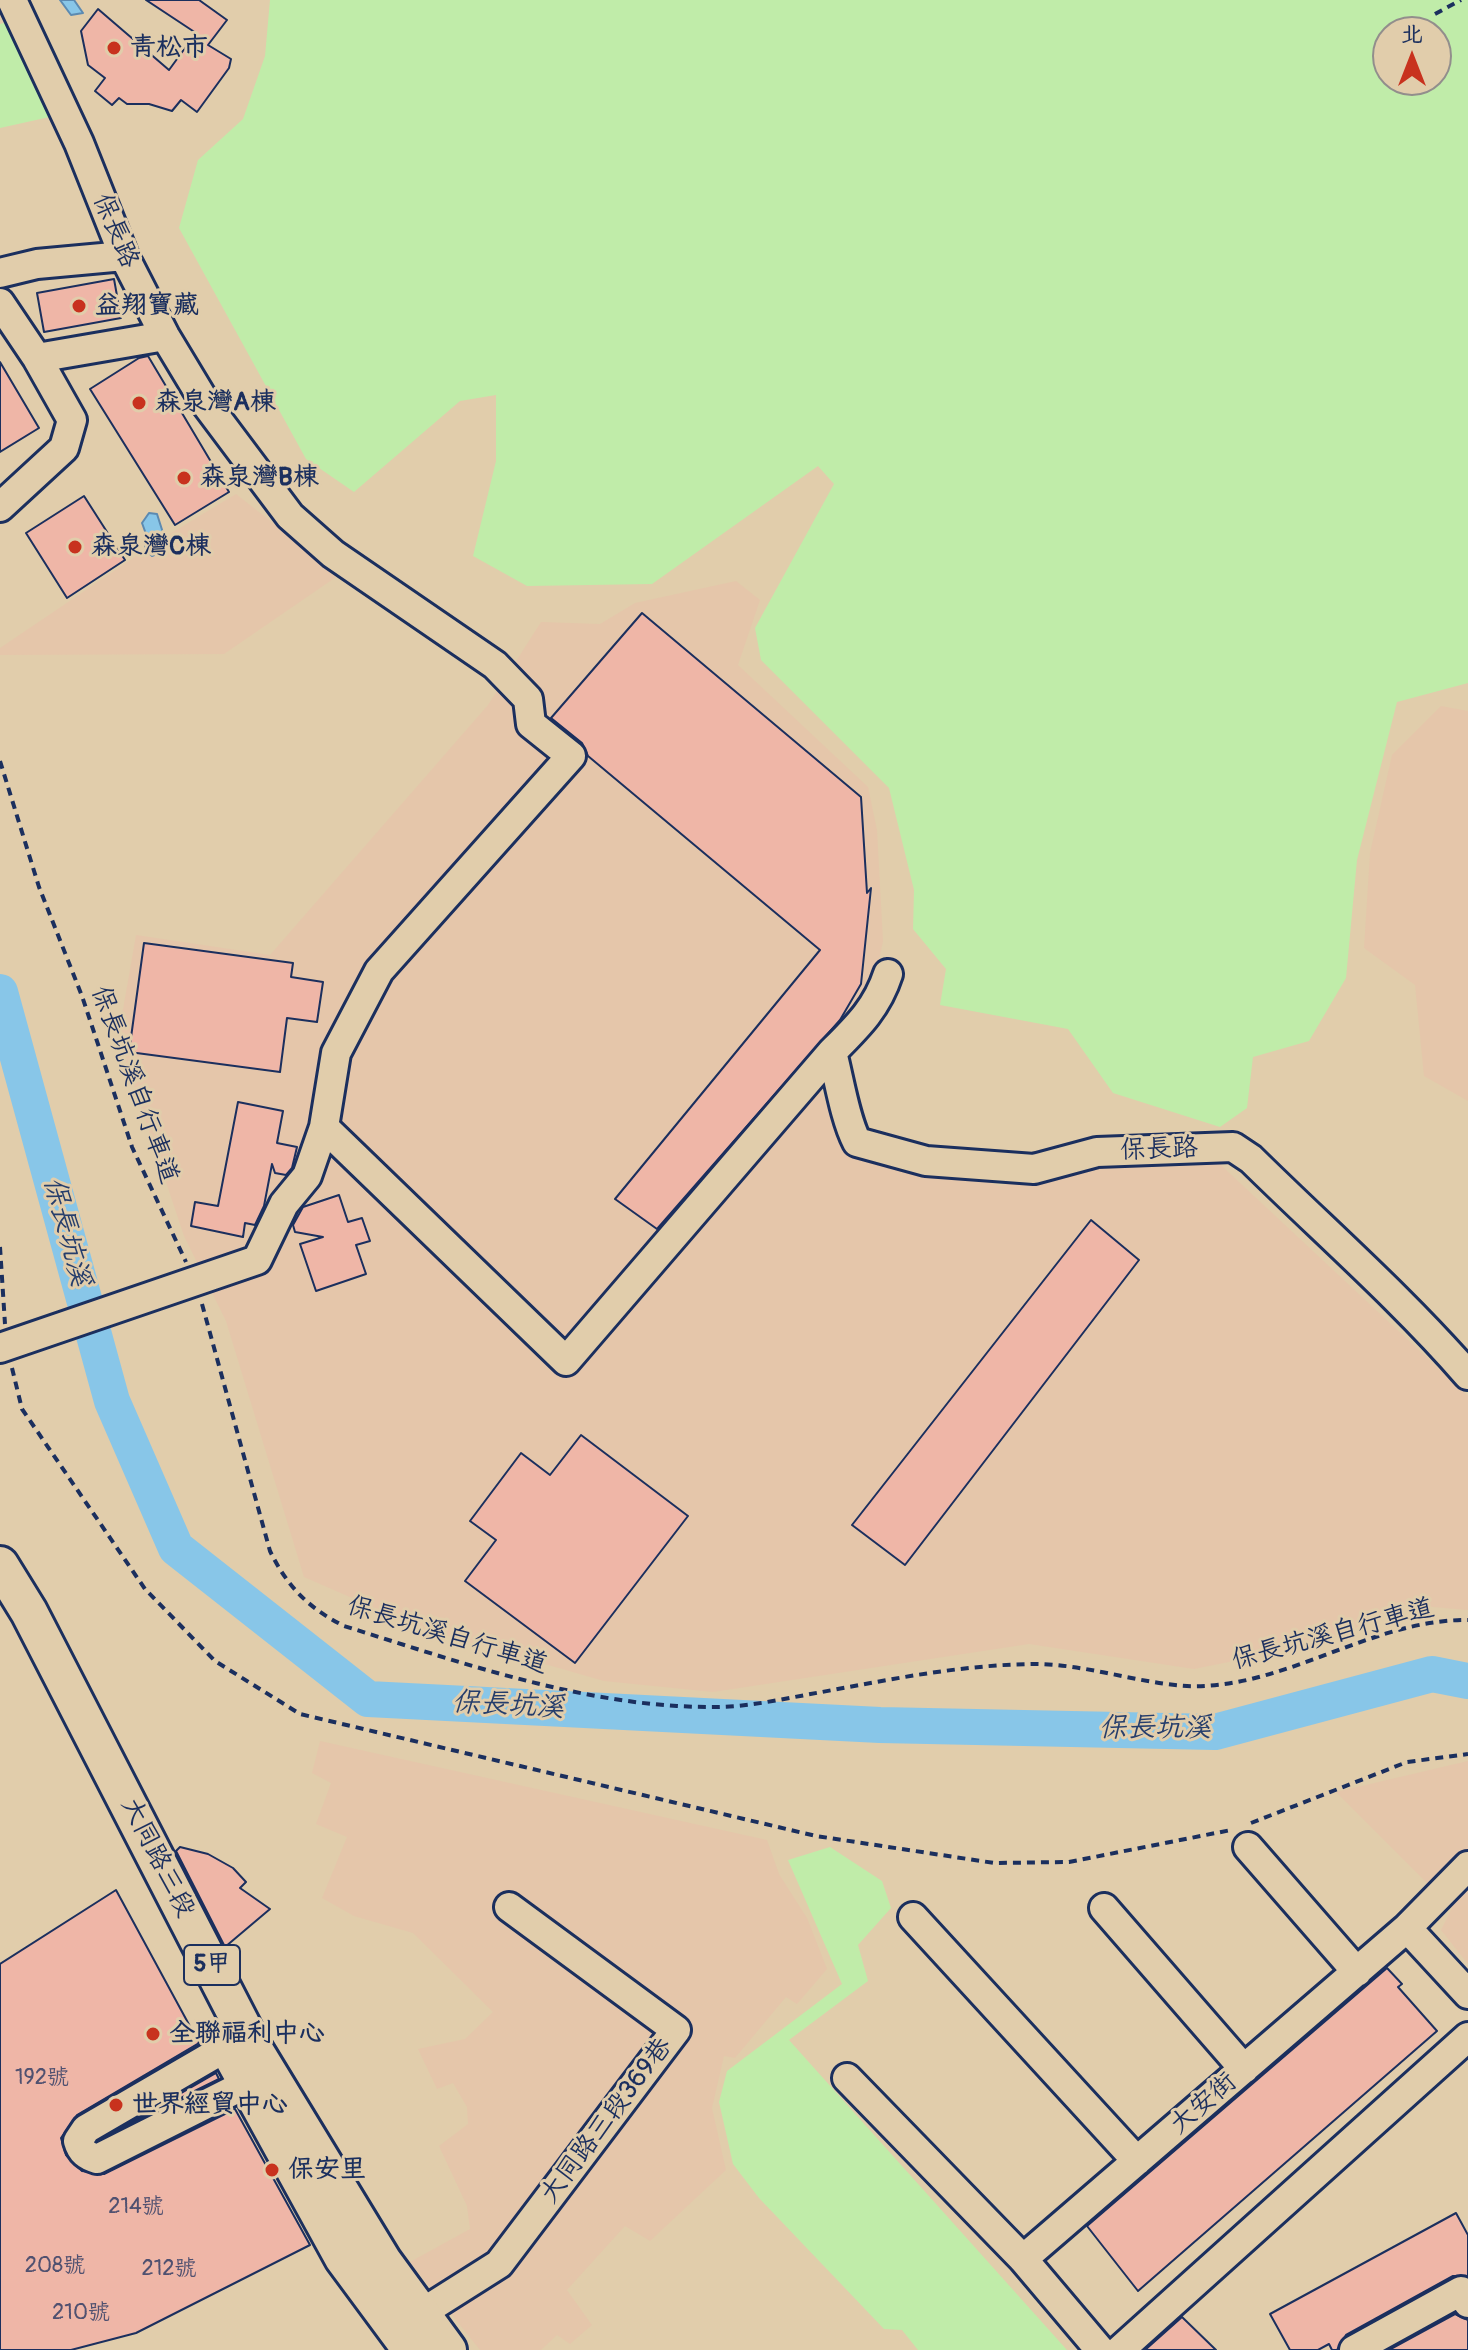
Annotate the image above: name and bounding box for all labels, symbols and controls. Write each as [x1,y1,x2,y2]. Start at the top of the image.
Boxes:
north arrow [1372,16,1452,96]
text: 北 [1401,20,1423,48]
place label: 青松市 [130,32,208,64]
marker: 青松市 [105,39,123,57]
street label: 保長路 [85,189,145,273]
place label: 益翔寶藏 [95,290,199,322]
marker: 益翔寶藏 [70,297,88,315]
place label: 森泉灣A棟 [155,387,276,419]
marker: 森泉灣A棟 [130,394,148,412]
place label: 森泉灣B棟 [200,462,319,494]
marker: 森泉灣B棟 [175,469,193,487]
place label: 森泉灣C棟 [91,531,211,563]
marker: 森泉灣C棟 [66,538,84,556]
street label: 保長坑溪自行車道 [84,982,184,1188]
street label: 保長路 [1119,1133,1199,1167]
water label: 保長坑溪 [35,1174,97,1290]
street label: 保長坑溪自行車道 [343,1591,551,1681]
street label: 保長坑溪自行車道 [1229,1593,1437,1677]
water label: 保長坑溪 [451,1686,565,1726]
water label: 保長坑溪 [1099,1712,1211,1746]
street label: 大同路三段 [114,1793,200,1923]
road number: 5甲 [184,1945,240,1985]
place label: 全聯福利中心 [169,2018,325,2050]
marker: 全聯福利中心 [144,2025,162,2043]
street label: 大同路三段369巷 [535,2032,679,2210]
house number: 192號 [15,2065,69,2091]
street label: 大安街 [1164,2067,1244,2141]
place label: 世界經貿中心 [132,2089,288,2121]
marker: 世界經貿中心 [107,2096,125,2114]
place label: 保安里 [288,2154,366,2186]
marker: 保安里 [263,2161,281,2179]
house number: 214號 [108,2194,164,2220]
house number: 208號 [25,2253,85,2279]
house number: 212號 [141,2256,197,2282]
house number: 210號 [52,2300,110,2326]

